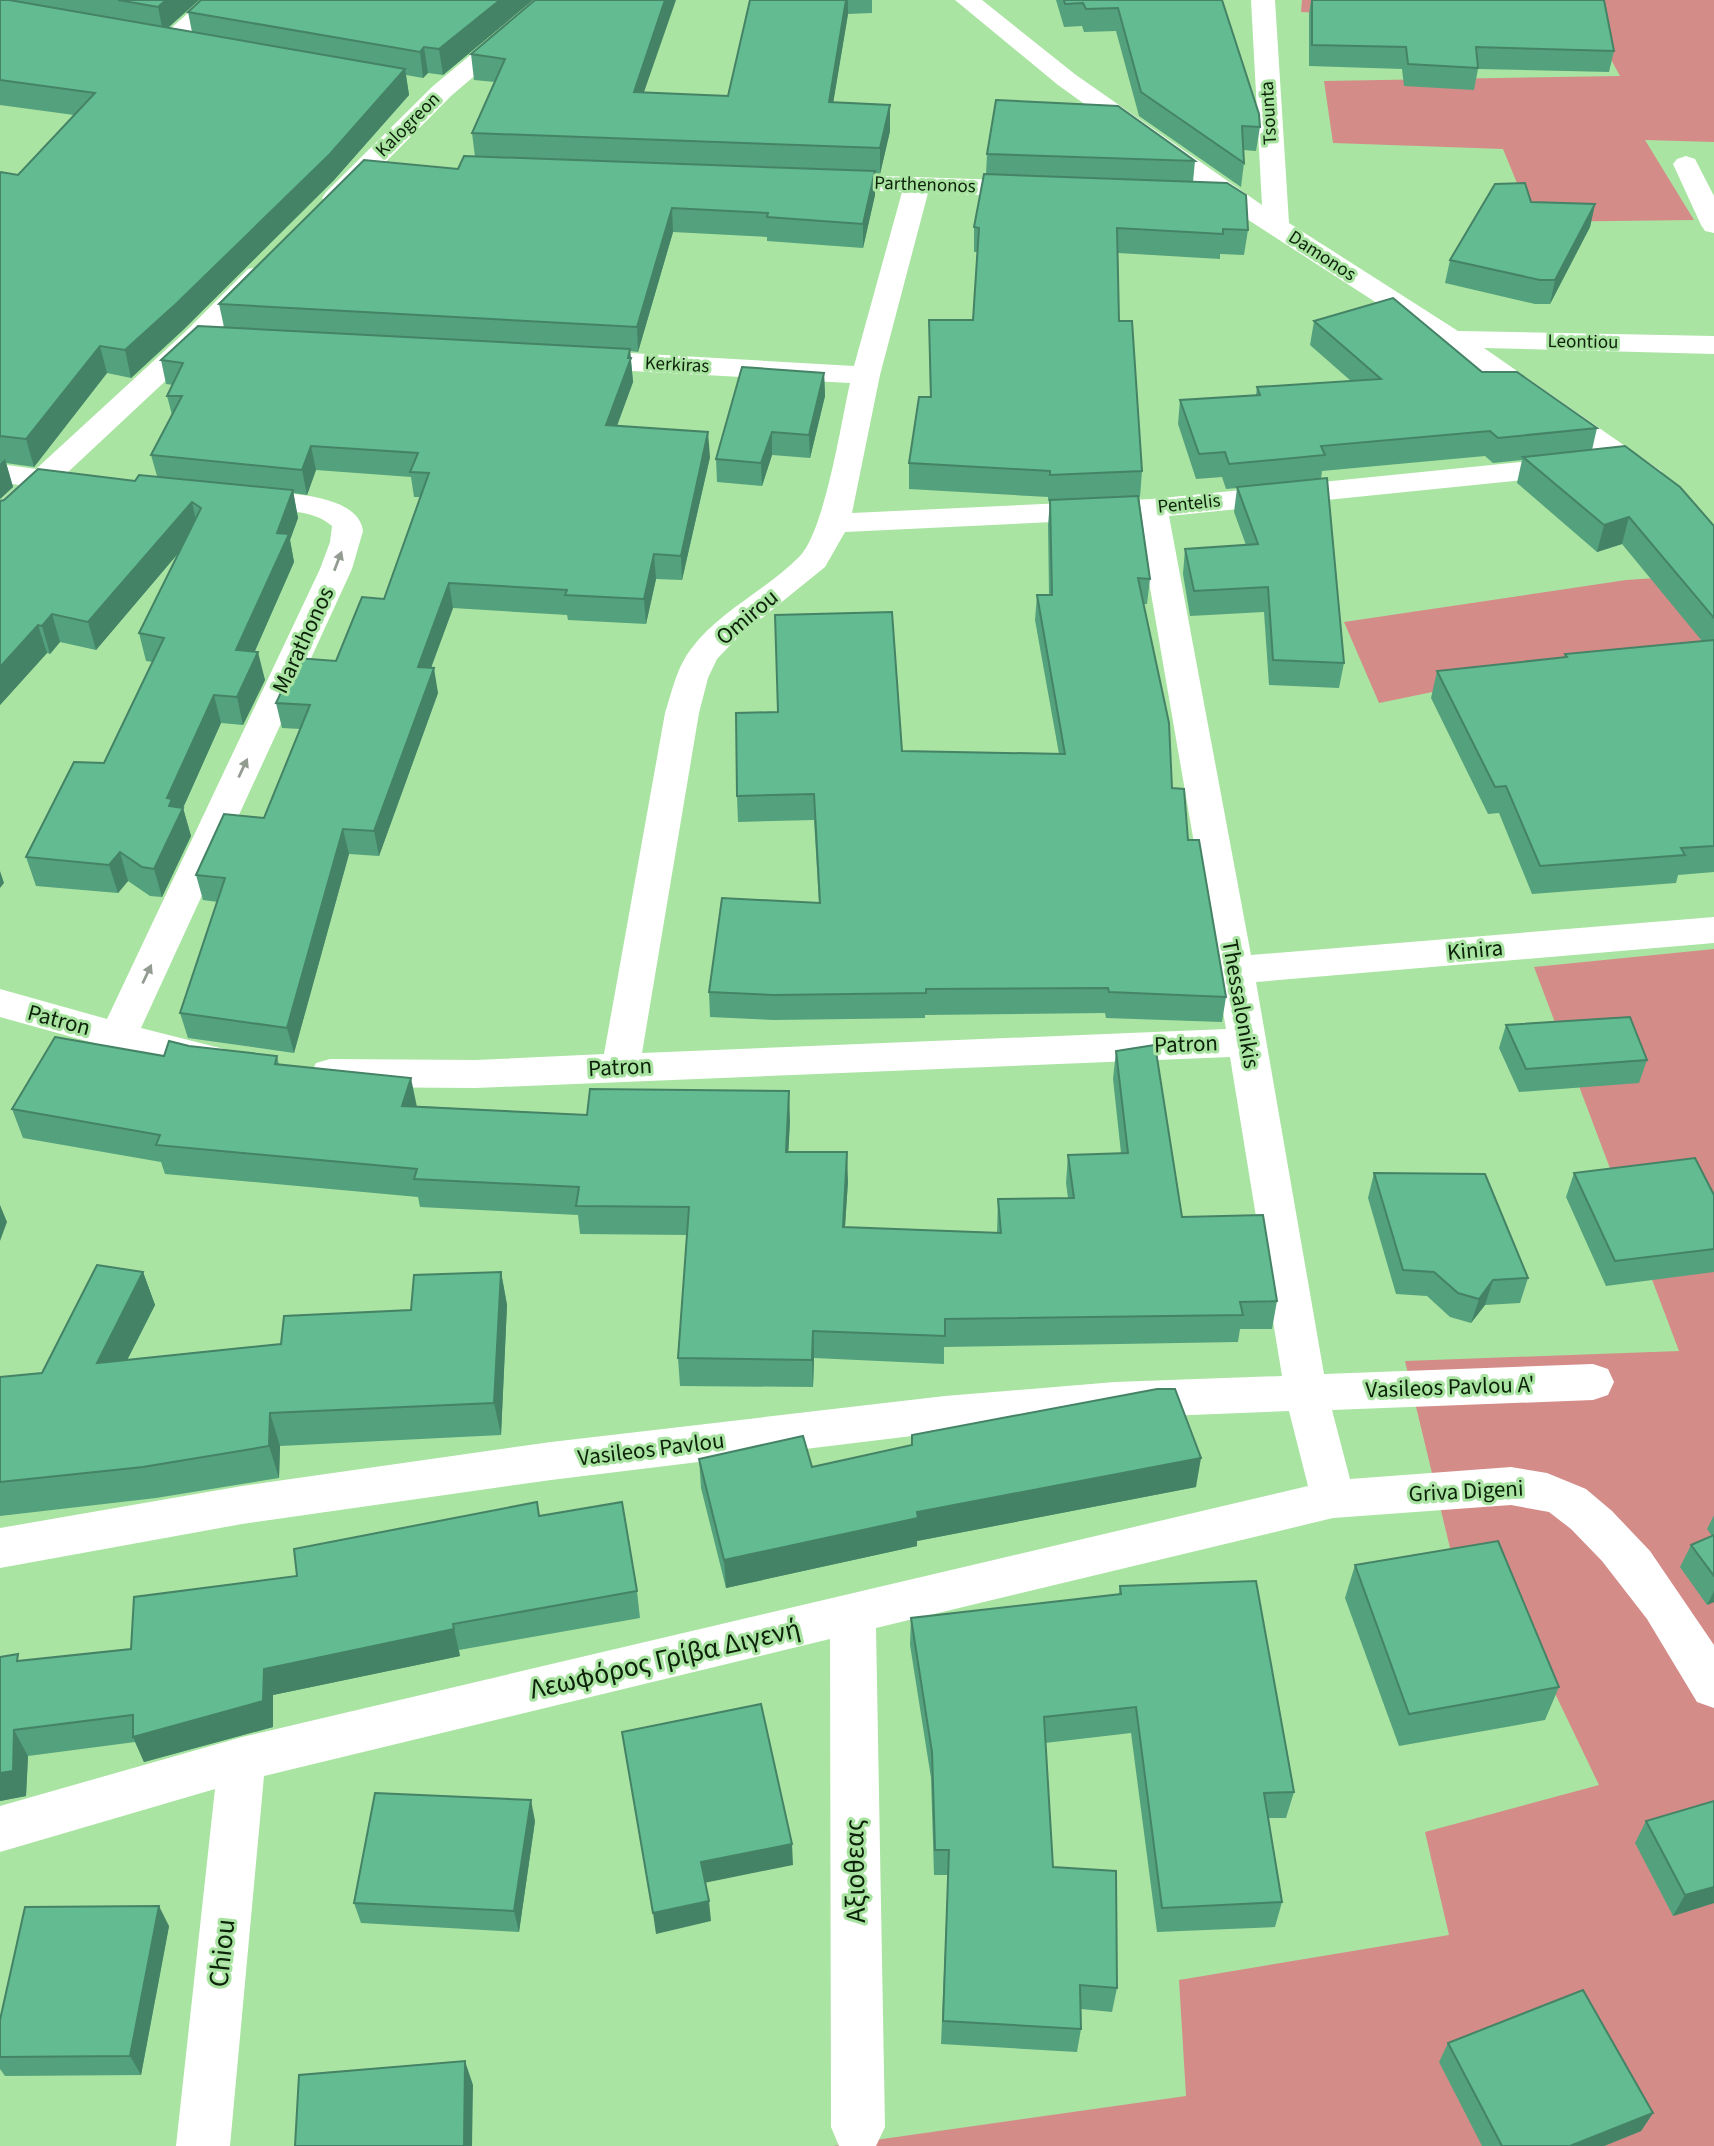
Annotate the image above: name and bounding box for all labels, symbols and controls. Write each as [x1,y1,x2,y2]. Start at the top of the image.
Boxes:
street label: Tsounta [1254,81,1284,145]
street label: Kalogreon [370,87,446,163]
street label: Parthenonos [874,170,976,200]
street label: Damonos [1283,224,1361,288]
street label: Leontiou [1547,328,1619,356]
street label: Kerkiras [644,350,710,380]
street label: Pentelis [1156,487,1222,521]
one-way arrow [333,551,344,572]
street label: Marathonos [264,581,342,699]
street label: Omirou [709,581,785,653]
one-way arrow [237,758,249,778]
street label: Kinira [1446,931,1504,969]
street label: Thessalonikis [1213,937,1269,1071]
one-way arrow [141,964,152,984]
street label: Patron [24,996,94,1044]
street label: Patron [1153,1026,1219,1062]
street label: Patron [587,1049,653,1085]
street label: Vasileos Pavlou A' [1365,1368,1535,1406]
street label: Vasileos Pavlou [576,1424,726,1474]
street label: Griva Digeni [1408,1472,1524,1510]
street label: Λεωφόρος Γρίβα Διγενή [526,1608,804,1710]
street label: Αξιοθεας [834,1819,876,1923]
street label: Chiou [199,1917,245,1989]

